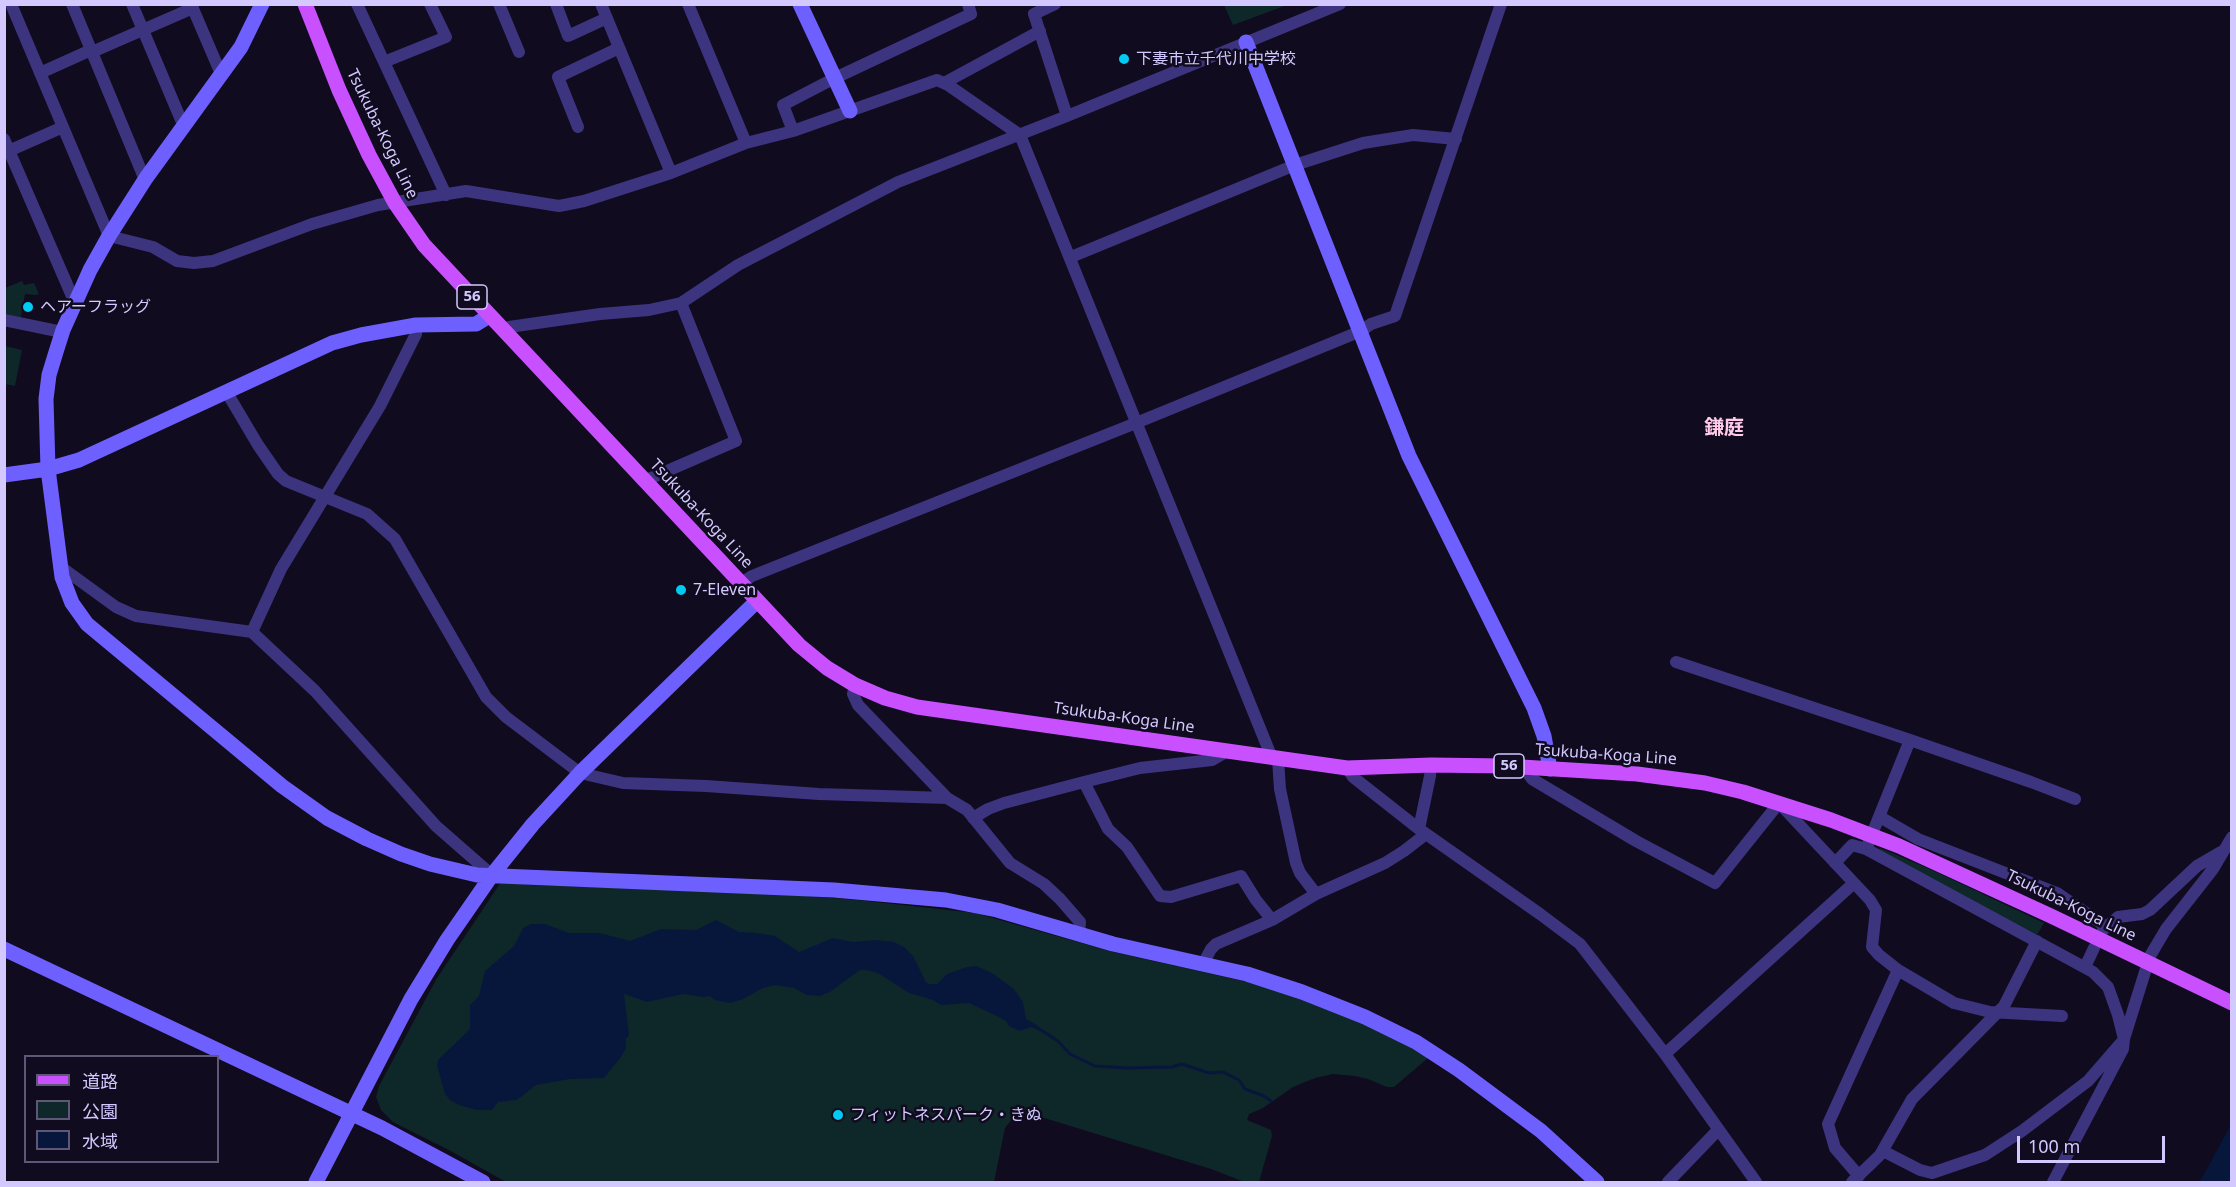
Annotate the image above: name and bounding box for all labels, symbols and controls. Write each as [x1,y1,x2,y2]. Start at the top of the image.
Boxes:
place label: 下妻市立千代川中学校 [1136,49,1296,69]
marker: 下妻市立千代川中学校 [1117,52,1131,66]
street label: Tsukuba-Koga Line [342,66,422,202]
road number: 56 [457,285,487,309]
place label: ヘアーフラッグ [40,297,151,317]
marker: ヘアーフラッグ [21,300,35,314]
district label: 鎌庭 [1704,416,1744,440]
street label: Tsukuba-Koga Line [646,456,756,572]
place label: 7-Eleven [693,580,756,600]
marker: 7-Eleven [674,583,688,597]
street label: Tsukuba-Koga Line [1052,699,1196,737]
street label: Tsukuba-Koga Line [1535,740,1677,770]
road number: 56 [1494,754,1524,778]
street label: Tsukuba-Koga Line [2003,866,2139,946]
legend [24,1055,219,1163]
text: 道路 [82,1069,118,1093]
text: 公園 [82,1099,118,1123]
place label: フィットネスパーク・きぬ [850,1105,1042,1125]
marker: フィットネスパーク・きぬ [831,1108,845,1122]
scale bar [2020,1124,2168,1162]
text: 水域 [82,1129,118,1153]
text: 100 m [2028,1134,2080,1158]

